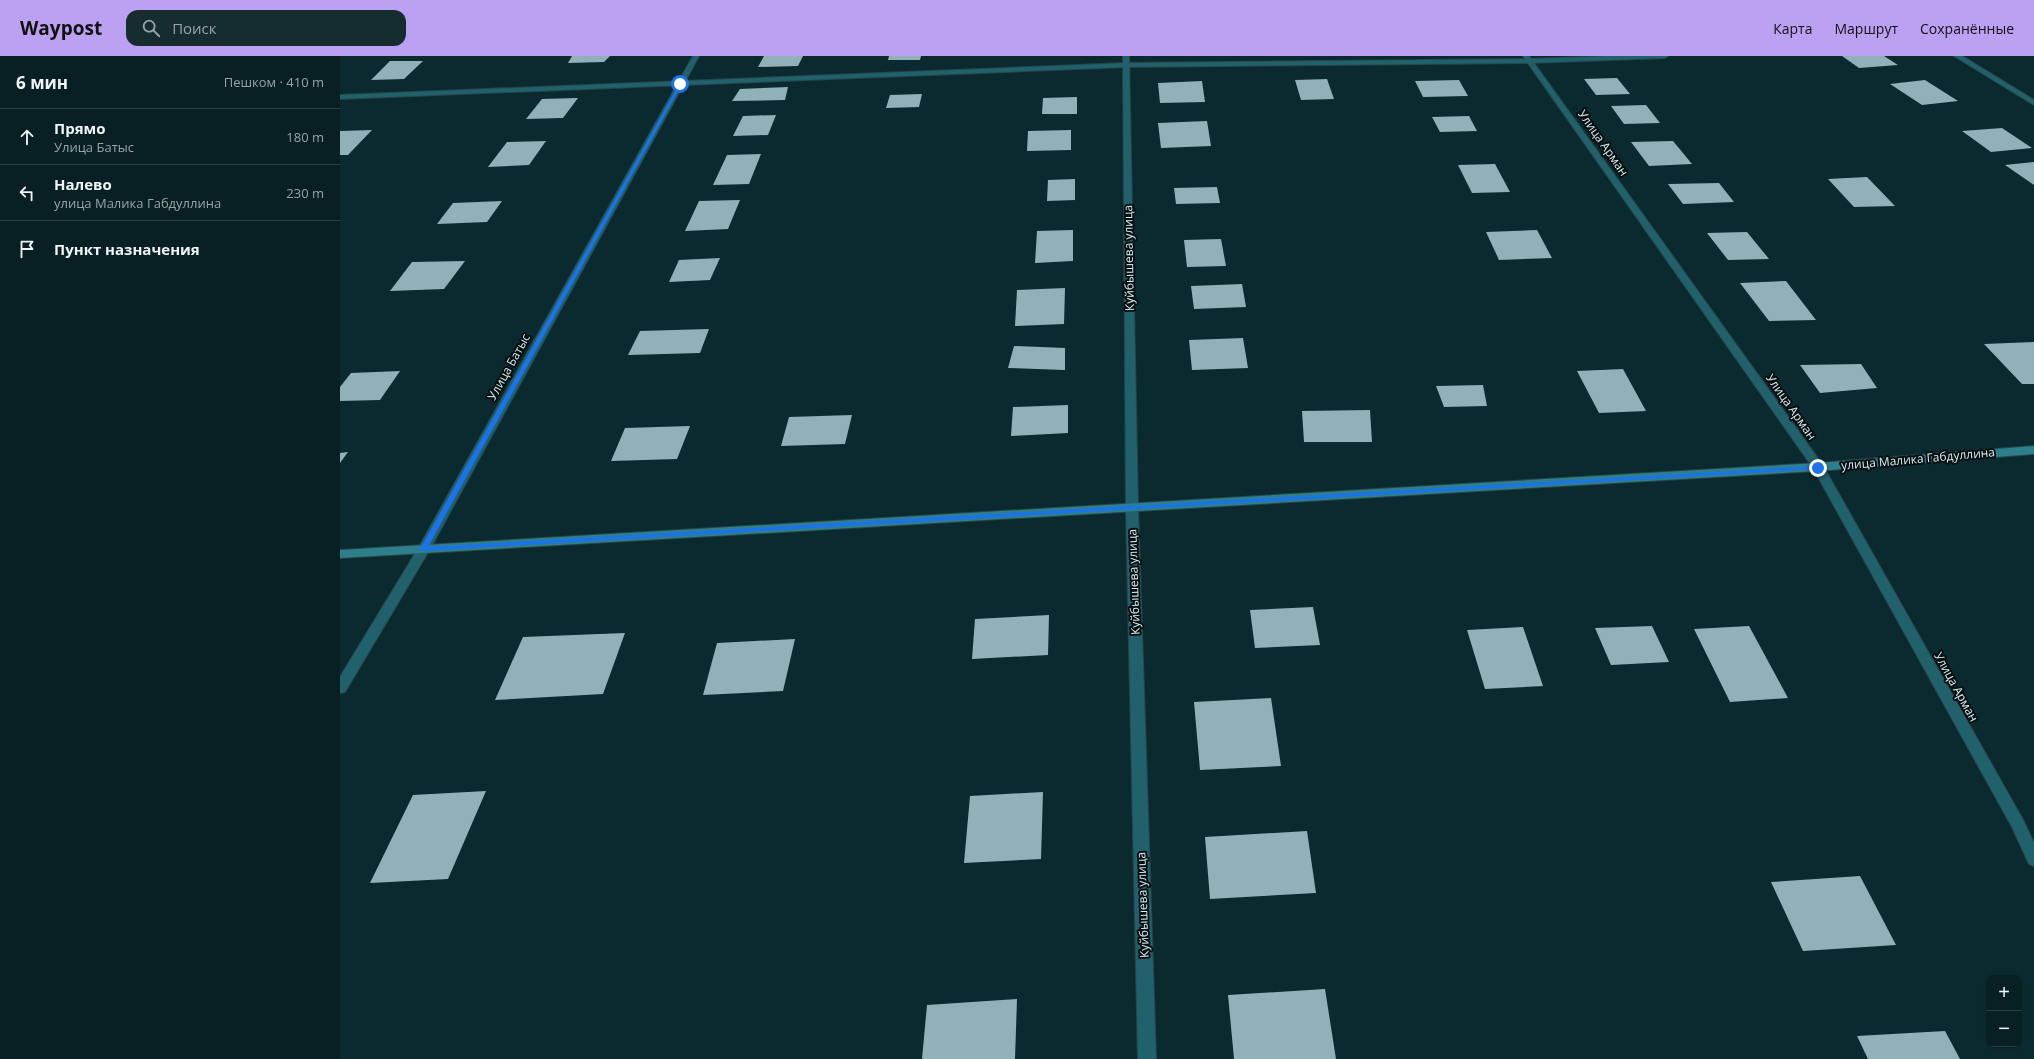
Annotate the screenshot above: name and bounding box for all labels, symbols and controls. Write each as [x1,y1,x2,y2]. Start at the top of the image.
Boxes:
search box [126,10,406,46]
text: Waypost [20,15,102,41]
icon: search [140,17,162,39]
text: Поиск [172,18,217,38]
text: Карта [1773,19,1812,38]
text: Маршрут [1834,19,1898,38]
text: Сохранённые [1920,19,2014,38]
text: 6 мин [16,71,68,94]
text: Пешком · 410 m [224,73,324,91]
route start [671,75,689,93]
street label: Улица Арман [1574,106,1633,179]
text: Прямо [54,118,106,138]
icon: ahead [16,126,38,148]
text: 180 m [286,128,324,146]
text: Улица Батыс [54,138,134,156]
text: Налево [54,174,112,194]
icon: left [16,182,38,204]
text: 230 m [286,184,324,202]
text: улица Малика Габдуллина [54,194,221,212]
street label: Куйбышева улица [1119,205,1138,311]
icon: arrive [16,238,38,260]
text: Пункт назначения [54,239,200,259]
street label: Улица Батыс [483,330,534,403]
street label: Улица Арман [1762,370,1821,443]
street label: улица Малика Габдуллина [1840,443,1996,474]
route end [1809,459,1827,477]
street label: Куйбышева улица [1123,529,1144,635]
street label: Улица Арман [1930,649,1983,725]
street label: Куйбышева улица [1132,852,1153,958]
map controls [1986,975,2022,1047]
button: + [1986,975,2022,1011]
button: − [1986,1011,2022,1047]

